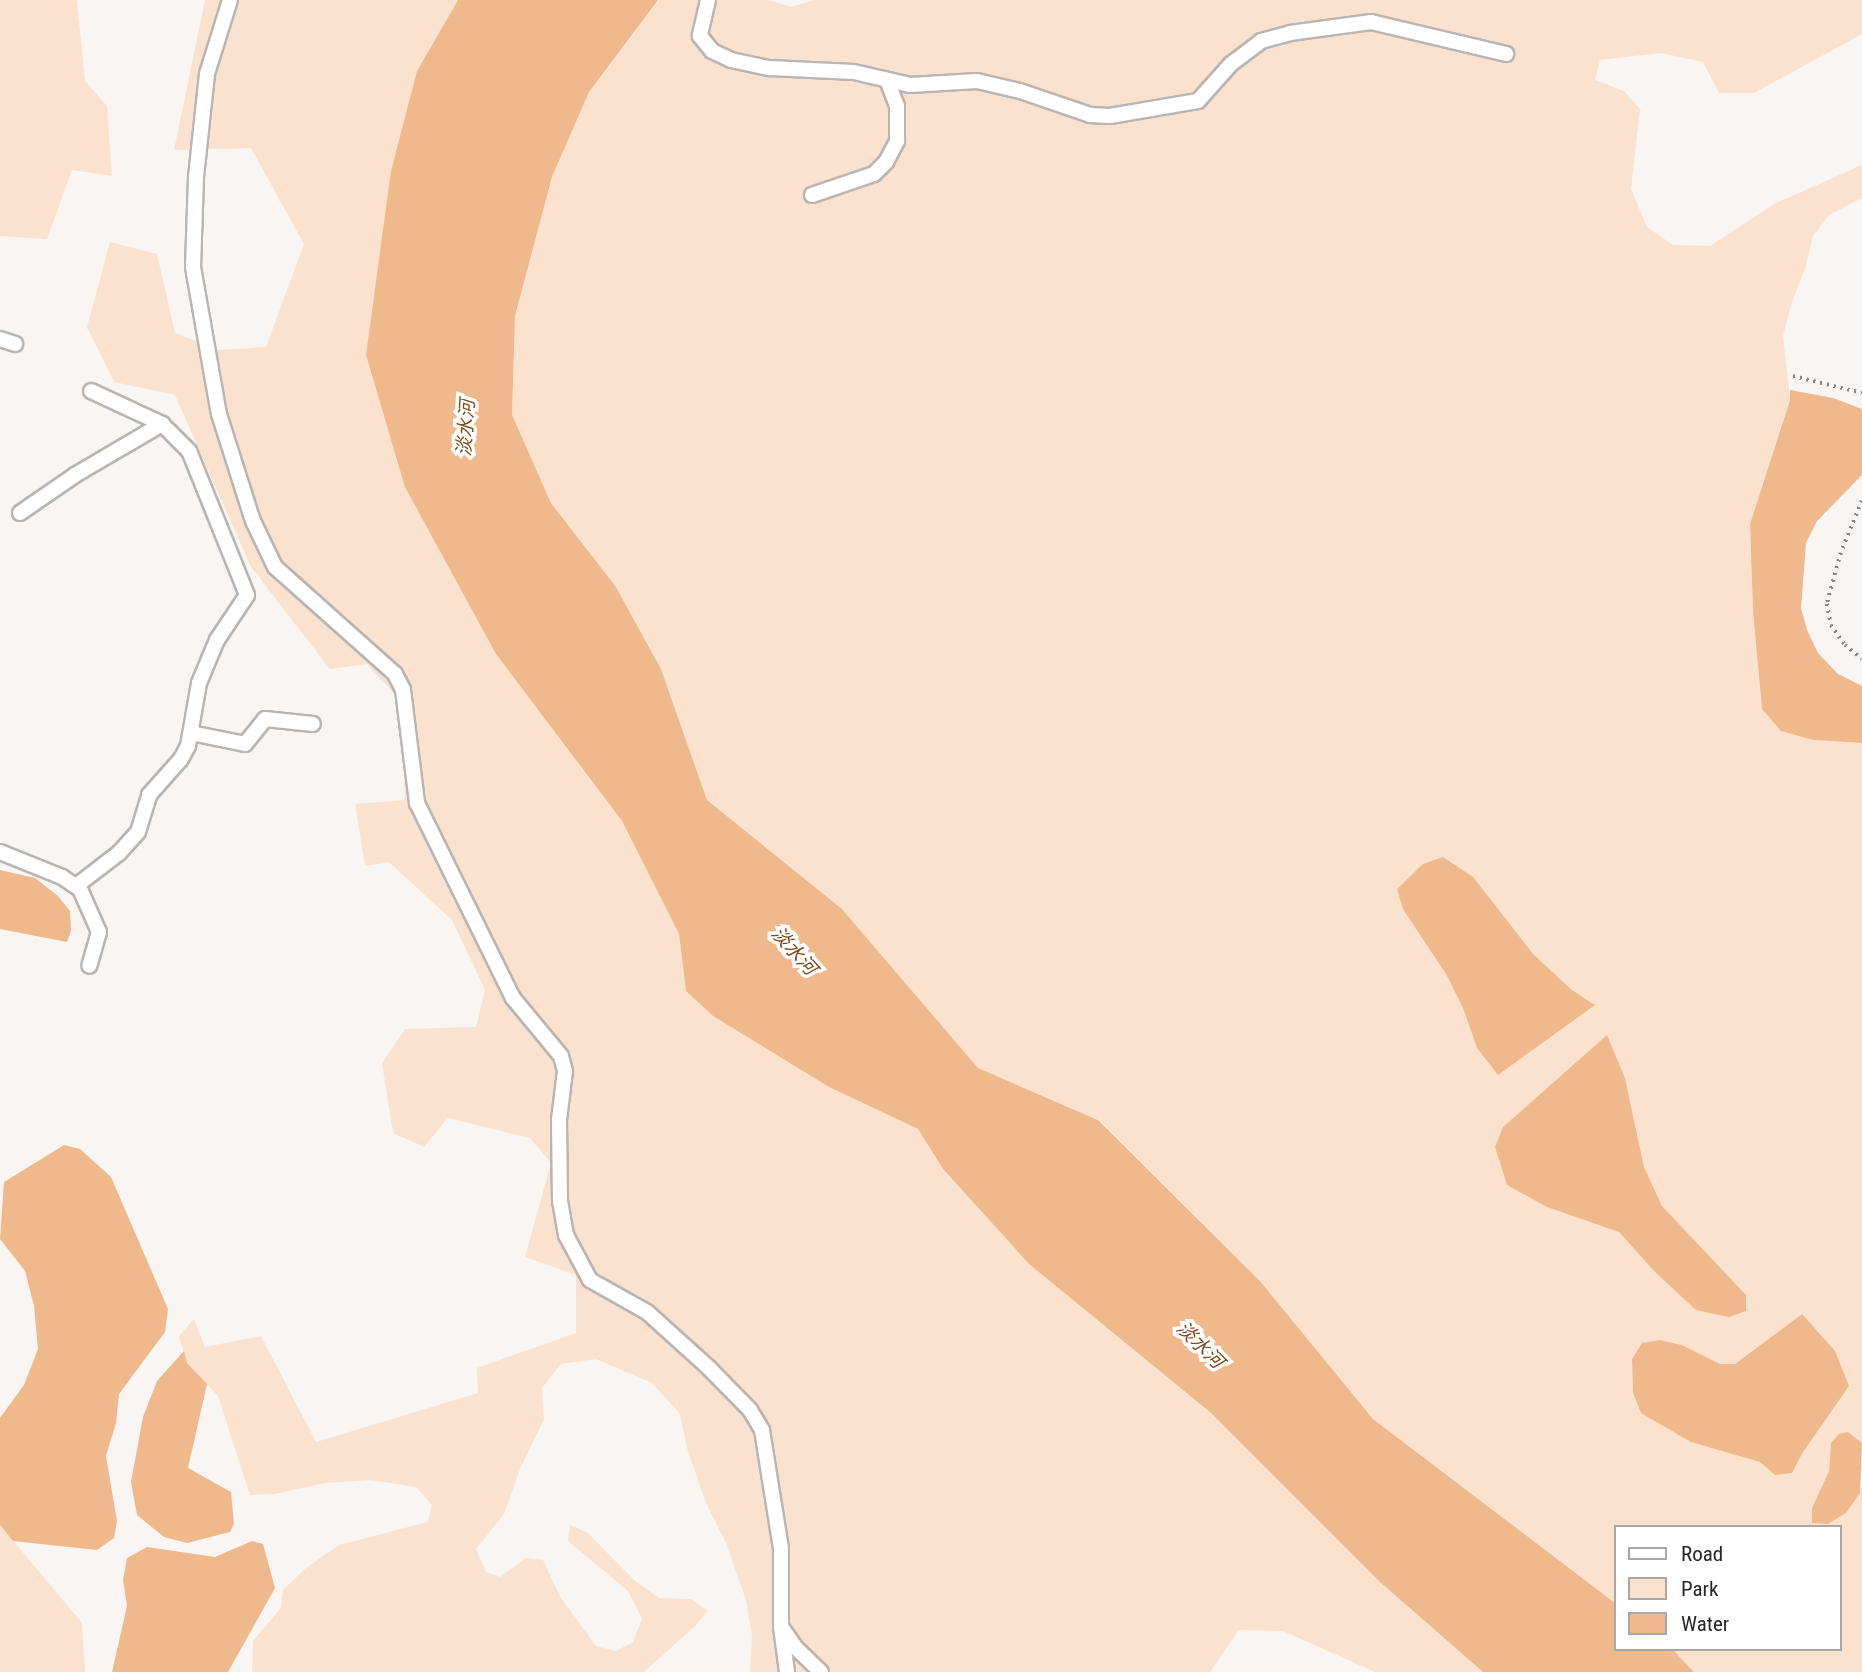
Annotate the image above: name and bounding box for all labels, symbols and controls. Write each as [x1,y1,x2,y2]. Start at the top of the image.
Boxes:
water label: 淡水河 [453,399,479,457]
water label: 淡水河 [766,922,822,980]
water label: 淡水河 [1172,1317,1228,1373]
legend [1614,1525,1841,1651]
text: Road [1681,1542,1723,1566]
text: Park [1681,1577,1718,1601]
text: Water [1681,1612,1729,1636]

